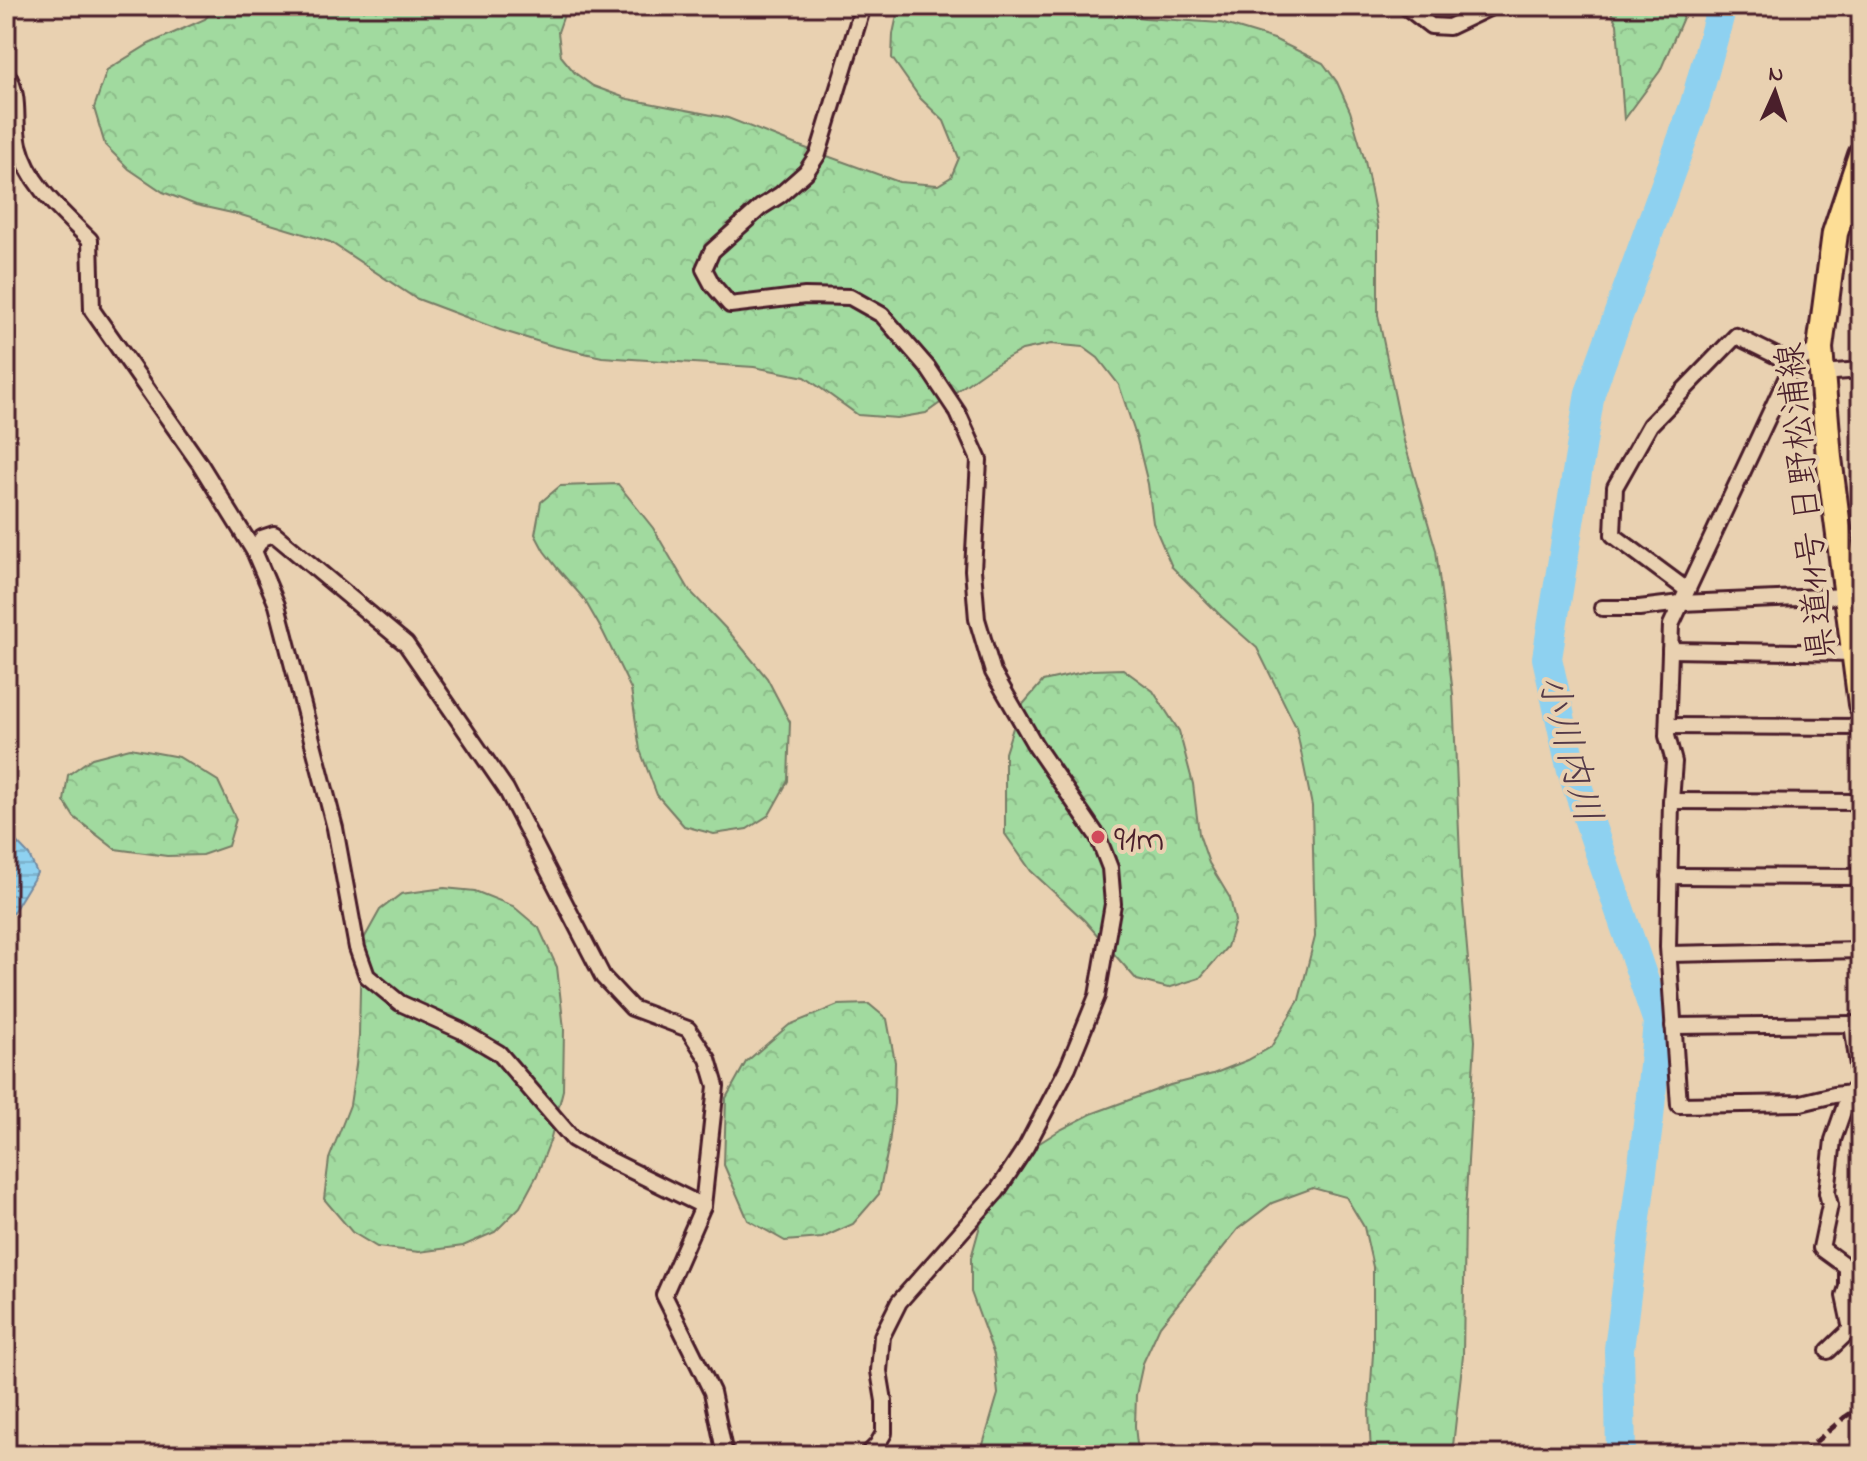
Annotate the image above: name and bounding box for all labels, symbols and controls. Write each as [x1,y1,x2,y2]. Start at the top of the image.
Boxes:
north arrow [1735,52,1815,132]
text: N [1768,59,1784,91]
street label: 県道11号 日野松浦線 [1765,340,1852,663]
water label: 小川内川 [1520,668,1614,830]
place label: 91m [1114,815,1164,868]
marker: 91m [1089,828,1107,846]

